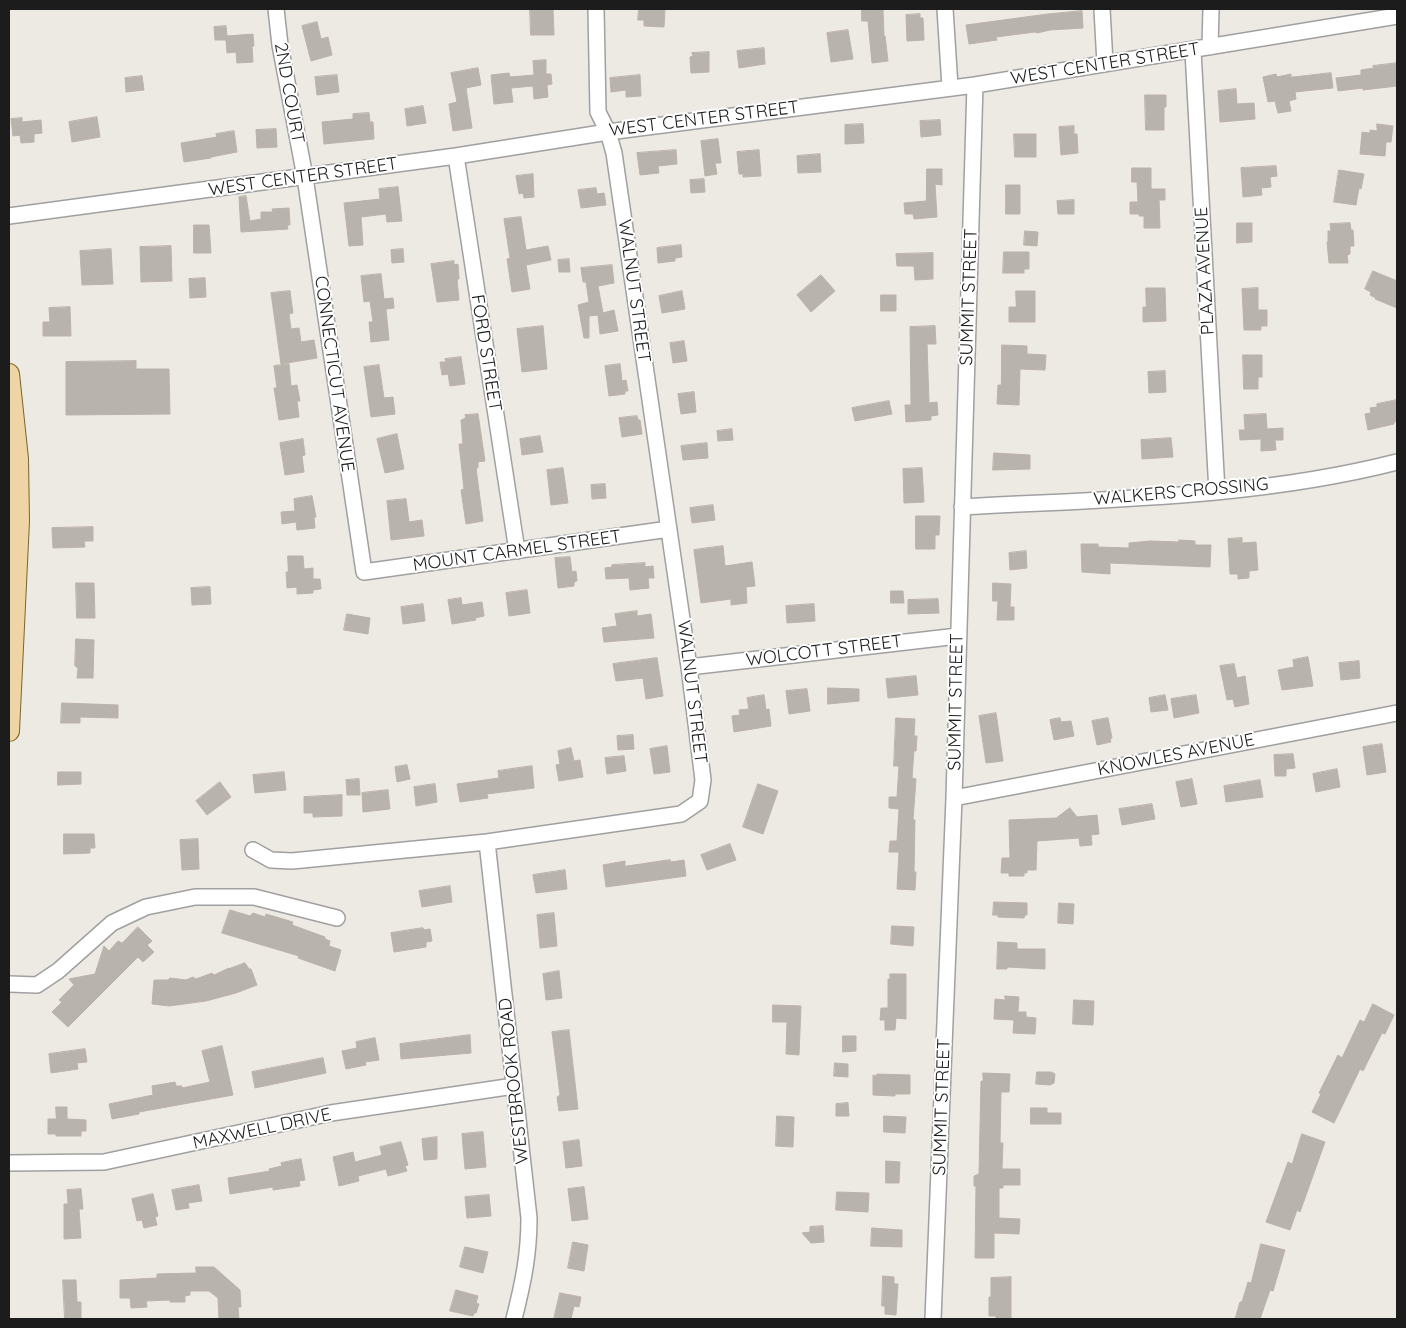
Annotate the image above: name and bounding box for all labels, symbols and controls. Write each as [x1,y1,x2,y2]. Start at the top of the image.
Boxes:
street label: WEST CENTER STREET [1009,38,1201,90]
street label: 2ND COURT [270,41,308,145]
street label: WEST CENTER STREET [608,97,800,141]
street label: WEST CENTER STREET [207,153,399,201]
street label: PLAZA AVENUE [1191,206,1219,336]
street label: WALNUT STREET [613,218,655,364]
street label: SUMMIT STREET [956,228,982,366]
street label: CONNECTICUT AVENUE [310,275,358,473]
street label: FORD STREET [466,293,506,413]
street label: WALKERS CROSSING [1093,474,1269,510]
street label: MOUNT CARMEL STREET [412,526,622,576]
street label: WALNUT STREET [672,619,712,765]
street label: WOLCOTT STREET [745,631,903,671]
street label: SUMMIT STREET [944,633,968,771]
street label: KNOWLES AVENUE [1096,729,1256,781]
street label: WESTBROOK ROAD [495,997,533,1165]
street label: SUMMIT STREET [929,1038,955,1176]
street label: MAXWELL DRIVE [191,1104,333,1154]

